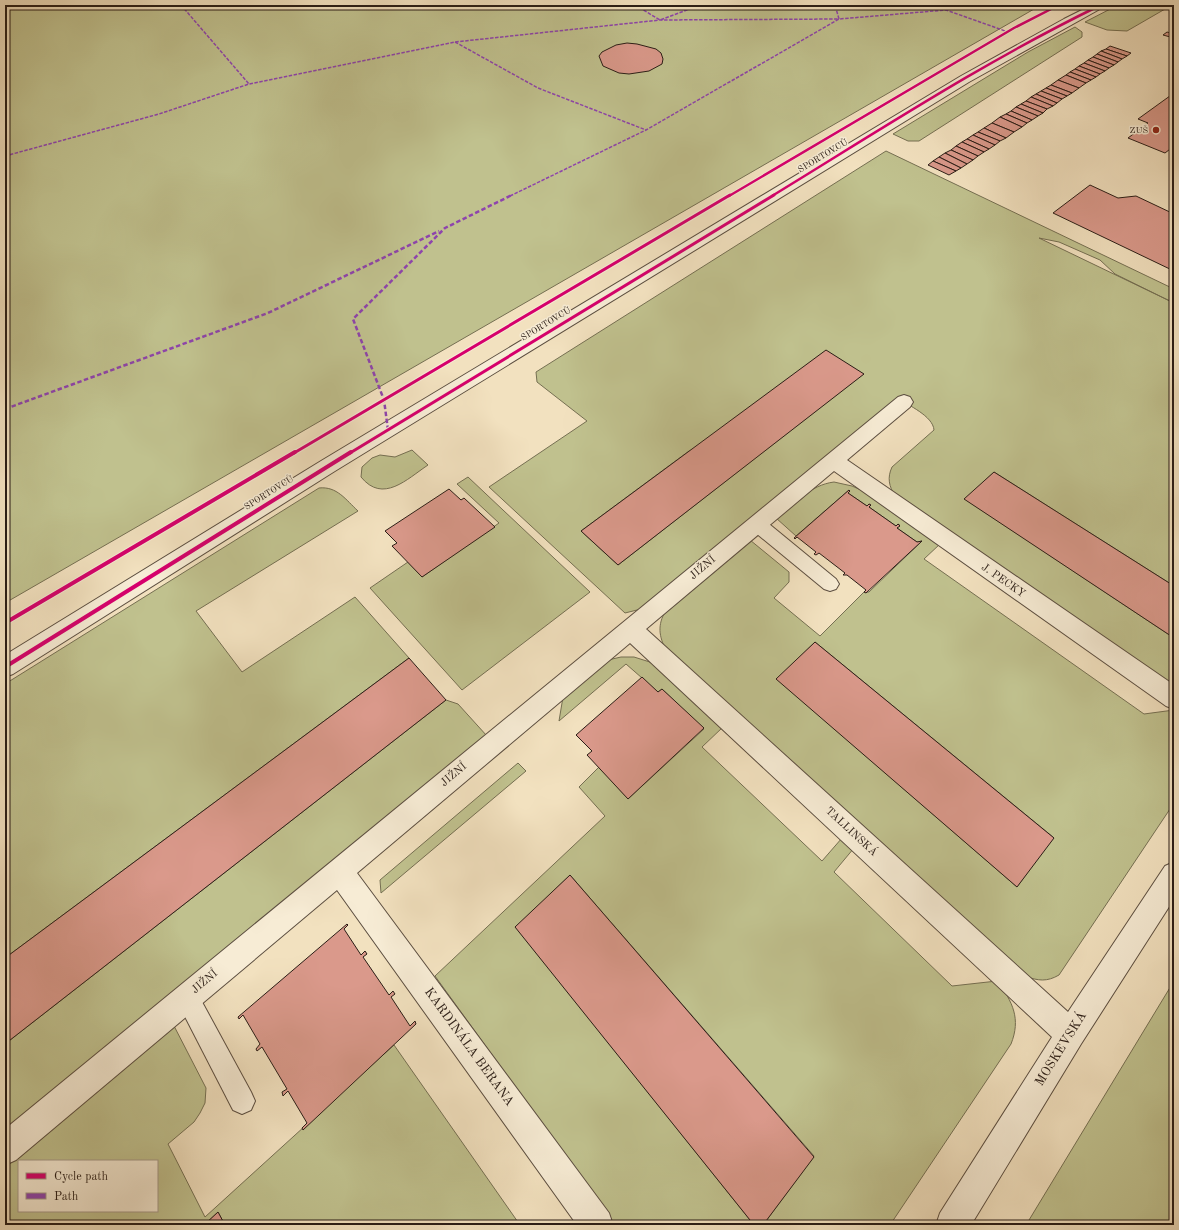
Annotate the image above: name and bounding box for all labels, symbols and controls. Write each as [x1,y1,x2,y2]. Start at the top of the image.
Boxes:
place label: ZUŠ [1130,125,1148,135]
marker: ZUŠ [1151,125,1161,135]
street label: SPORTOVCŮ [795,136,850,174]
street label: SPORTOVCŮ [518,304,573,342]
street label: SPORTOVCŮ [242,473,295,512]
street label: JIŽNÍ [687,553,718,582]
street label: J. PECKY [979,562,1027,600]
street label: JIŽNÍ [438,760,469,789]
street label: TALLINSKÁ [823,804,881,859]
street label: JIŽNÍ [189,967,220,996]
street label: KARDINÁLA BERANA [422,984,518,1109]
street label: MOSKEVSKÁ [1031,1009,1089,1088]
legend [18,1160,158,1212]
text: Cycle path [54,1171,109,1183]
text: Path [54,1191,79,1203]

